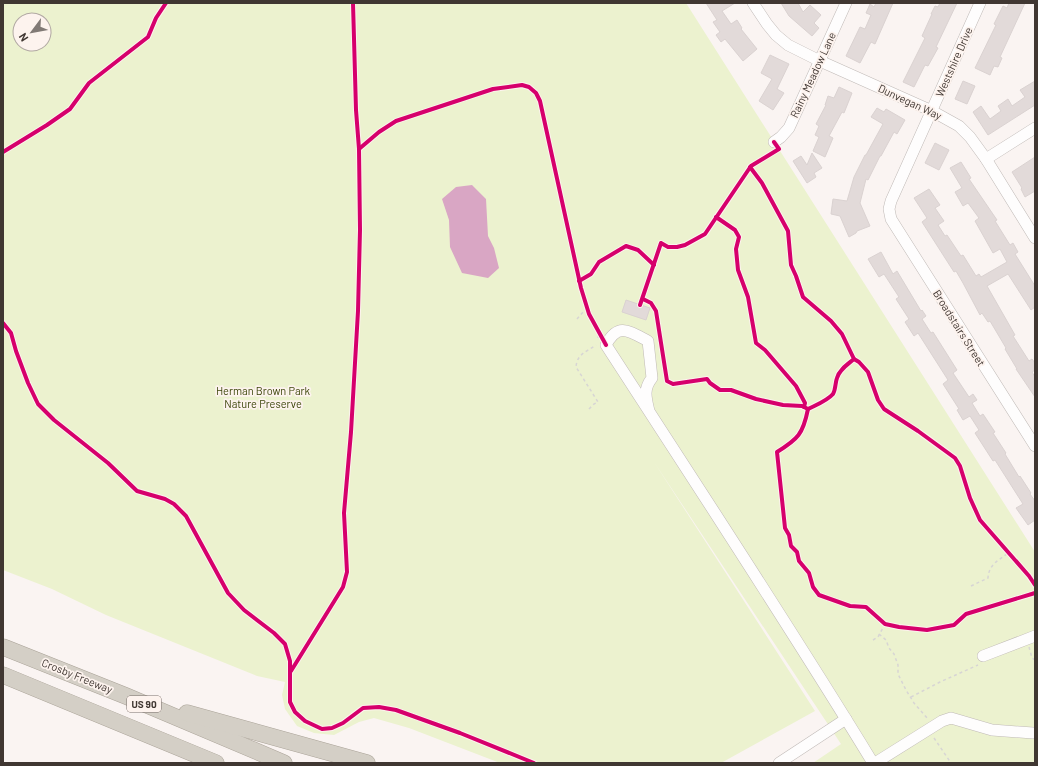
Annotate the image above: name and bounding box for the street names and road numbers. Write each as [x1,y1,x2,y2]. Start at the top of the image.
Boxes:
street label: Westshire Drive [932,25,975,99]
street label: Rainy Meadow Lane [787,30,838,120]
street label: Dunvegan Way [876,81,944,122]
street label: Broadstairs Street [931,287,988,368]
street label: Crosby Freeway [40,655,114,696]
road number: US 90 [127,696,161,712]

